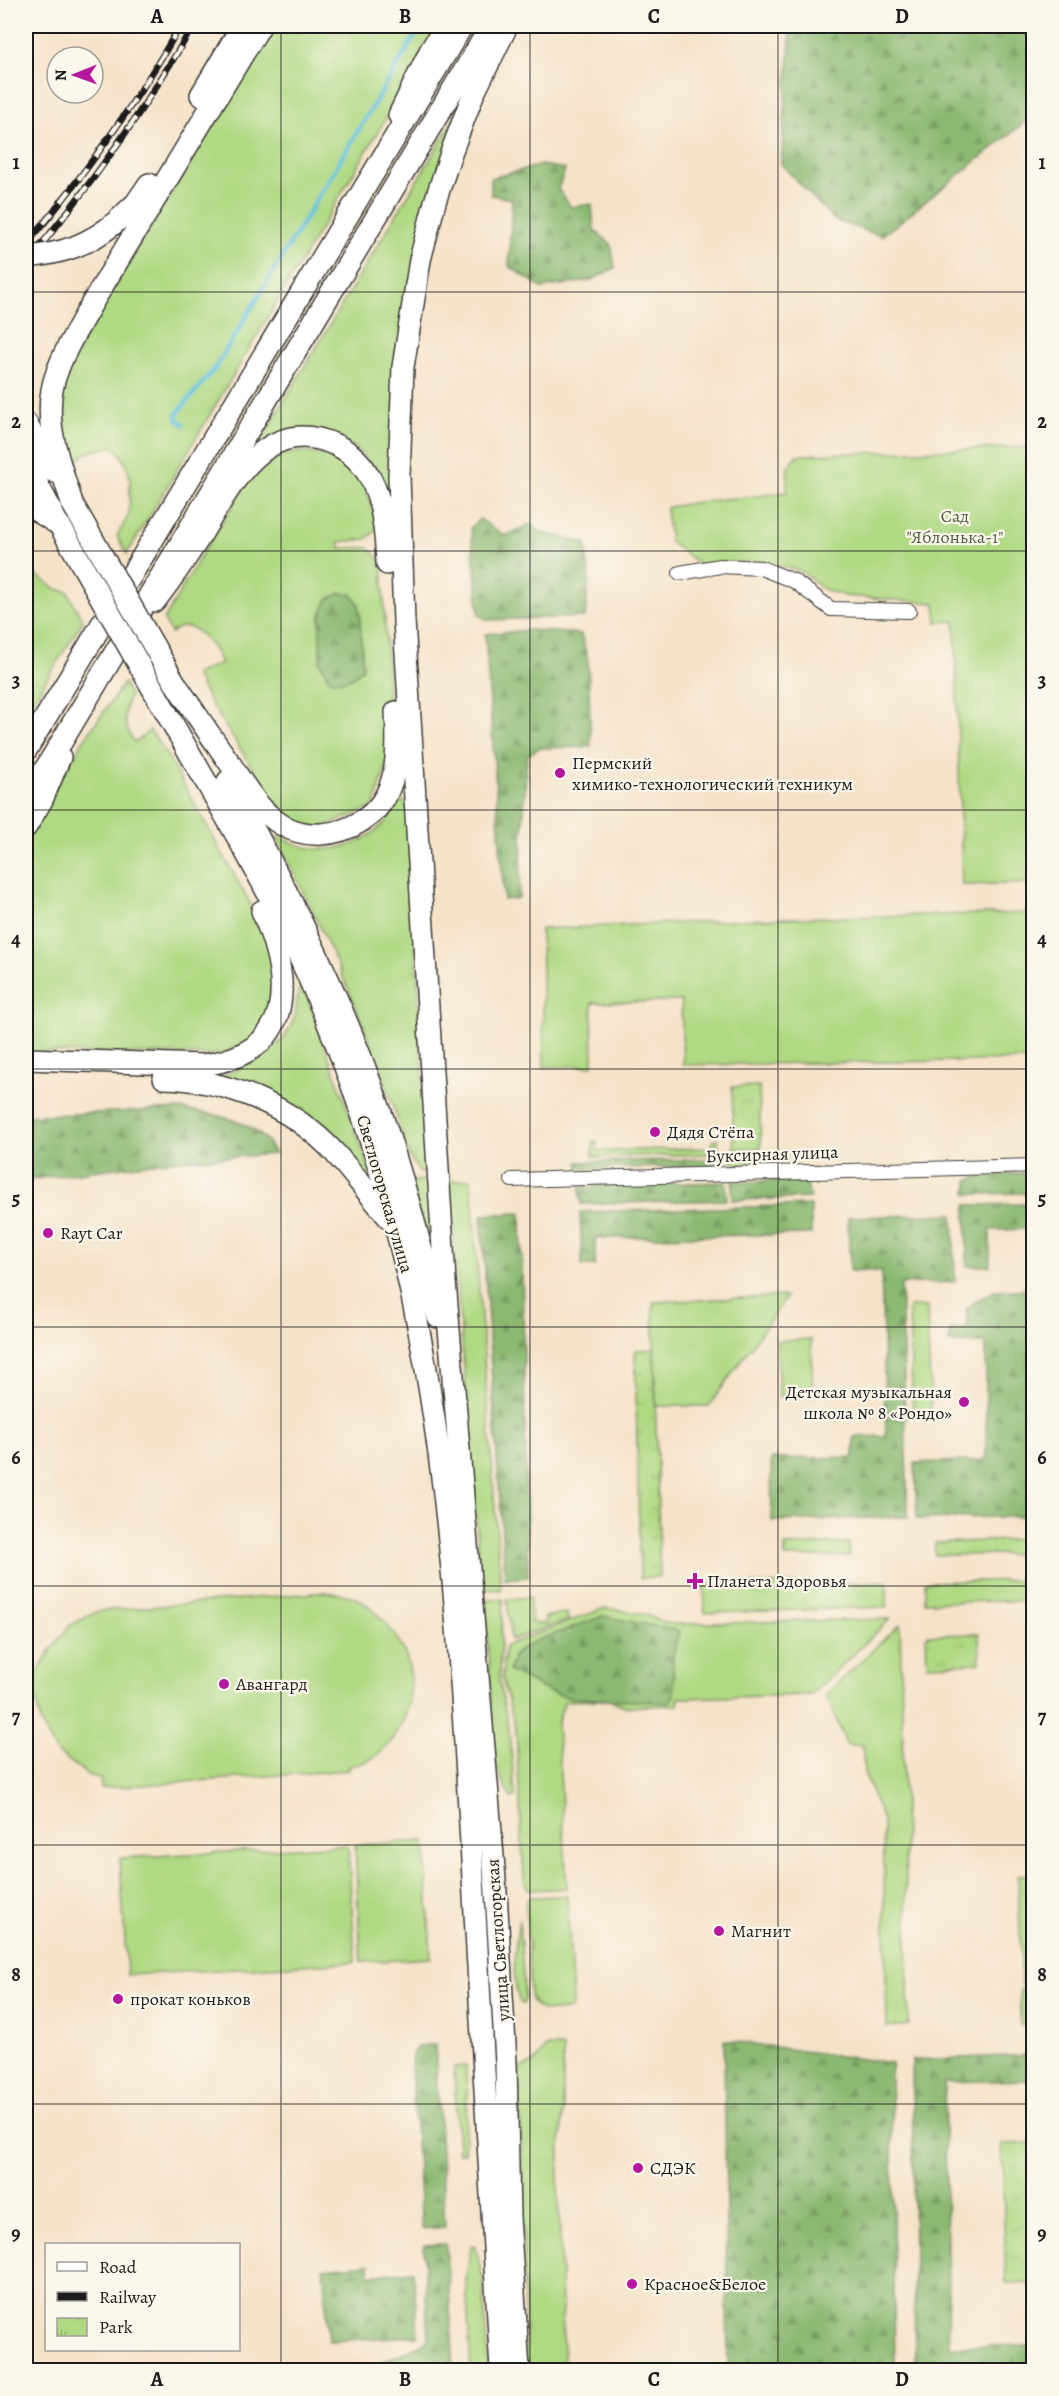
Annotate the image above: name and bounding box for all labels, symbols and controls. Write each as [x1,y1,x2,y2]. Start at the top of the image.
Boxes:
text: A [150,3,164,30]
text: B [399,3,411,30]
text: C [648,3,660,30]
text: D [895,3,909,30]
north arrow [45,45,105,105]
text: N [50,69,72,81]
text: 1 [12,149,20,176]
text: 1 [1038,149,1046,176]
text: 2 [11,408,21,435]
text: 2 [1037,408,1047,435]
park label: Сад "Яблонька-1" [906,504,1004,549]
text: 3 [12,667,20,694]
text: 3 [1038,667,1046,694]
place label: Пермский химико-технологический техникум [572,751,853,796]
marker: Пермский химико-технологический техникум [553,766,567,780]
text: 4 [11,926,21,953]
text: 4 [1037,926,1047,953]
street label: Светлогорская улица [351,1112,419,1276]
place label: Дядя Стёпа [667,1120,755,1144]
marker: Дядя Стёпа [648,1125,662,1139]
street label: Буксирная улица [705,1140,839,1168]
text: 5 [12,1185,20,1212]
text: 5 [1038,1185,1046,1212]
place label: Rayt Car [60,1221,123,1245]
marker: Rayt Car [41,1226,55,1240]
place label: Детская музыкальная школа № 8 «Рондо» [785,1380,952,1425]
marker: Детская музыкальная школа № 8 «Рондо» [957,1395,971,1409]
text: 6 [11,1444,21,1471]
text: 6 [1037,1444,1047,1471]
place label: Планета Здоровья [707,1569,847,1593]
marker: Планета Здоровья [688,1574,702,1588]
place label: Авангард [235,1672,308,1696]
marker: Авангард [217,1677,231,1691]
text: 7 [12,1703,21,1730]
text: 7 [1038,1703,1047,1730]
street label: улица Светлогорская [480,1858,516,2023]
place label: Магнит [731,1919,791,1943]
marker: Магнит [712,1924,726,1938]
text: 8 [11,1961,21,1988]
text: 8 [1037,1961,1047,1988]
place label: прокат коньков [130,1987,251,2011]
marker: прокат коньков [111,1992,125,2006]
place label: СДЭК [650,2156,696,2180]
marker: СДЭК [631,2161,645,2175]
text: 9 [11,2220,21,2247]
text: 9 [1037,2220,1047,2247]
legend [45,2243,240,2351]
text: Road [99,2255,137,2279]
place label: Красное&Белое [644,2272,766,2296]
marker: Красное&Белое [625,2277,639,2291]
text: Railway [99,2285,157,2309]
text: Park [99,2315,133,2339]
text: A [150,2366,164,2393]
text: B [399,2366,411,2393]
text: C [648,2366,660,2393]
text: D [895,2366,909,2393]

